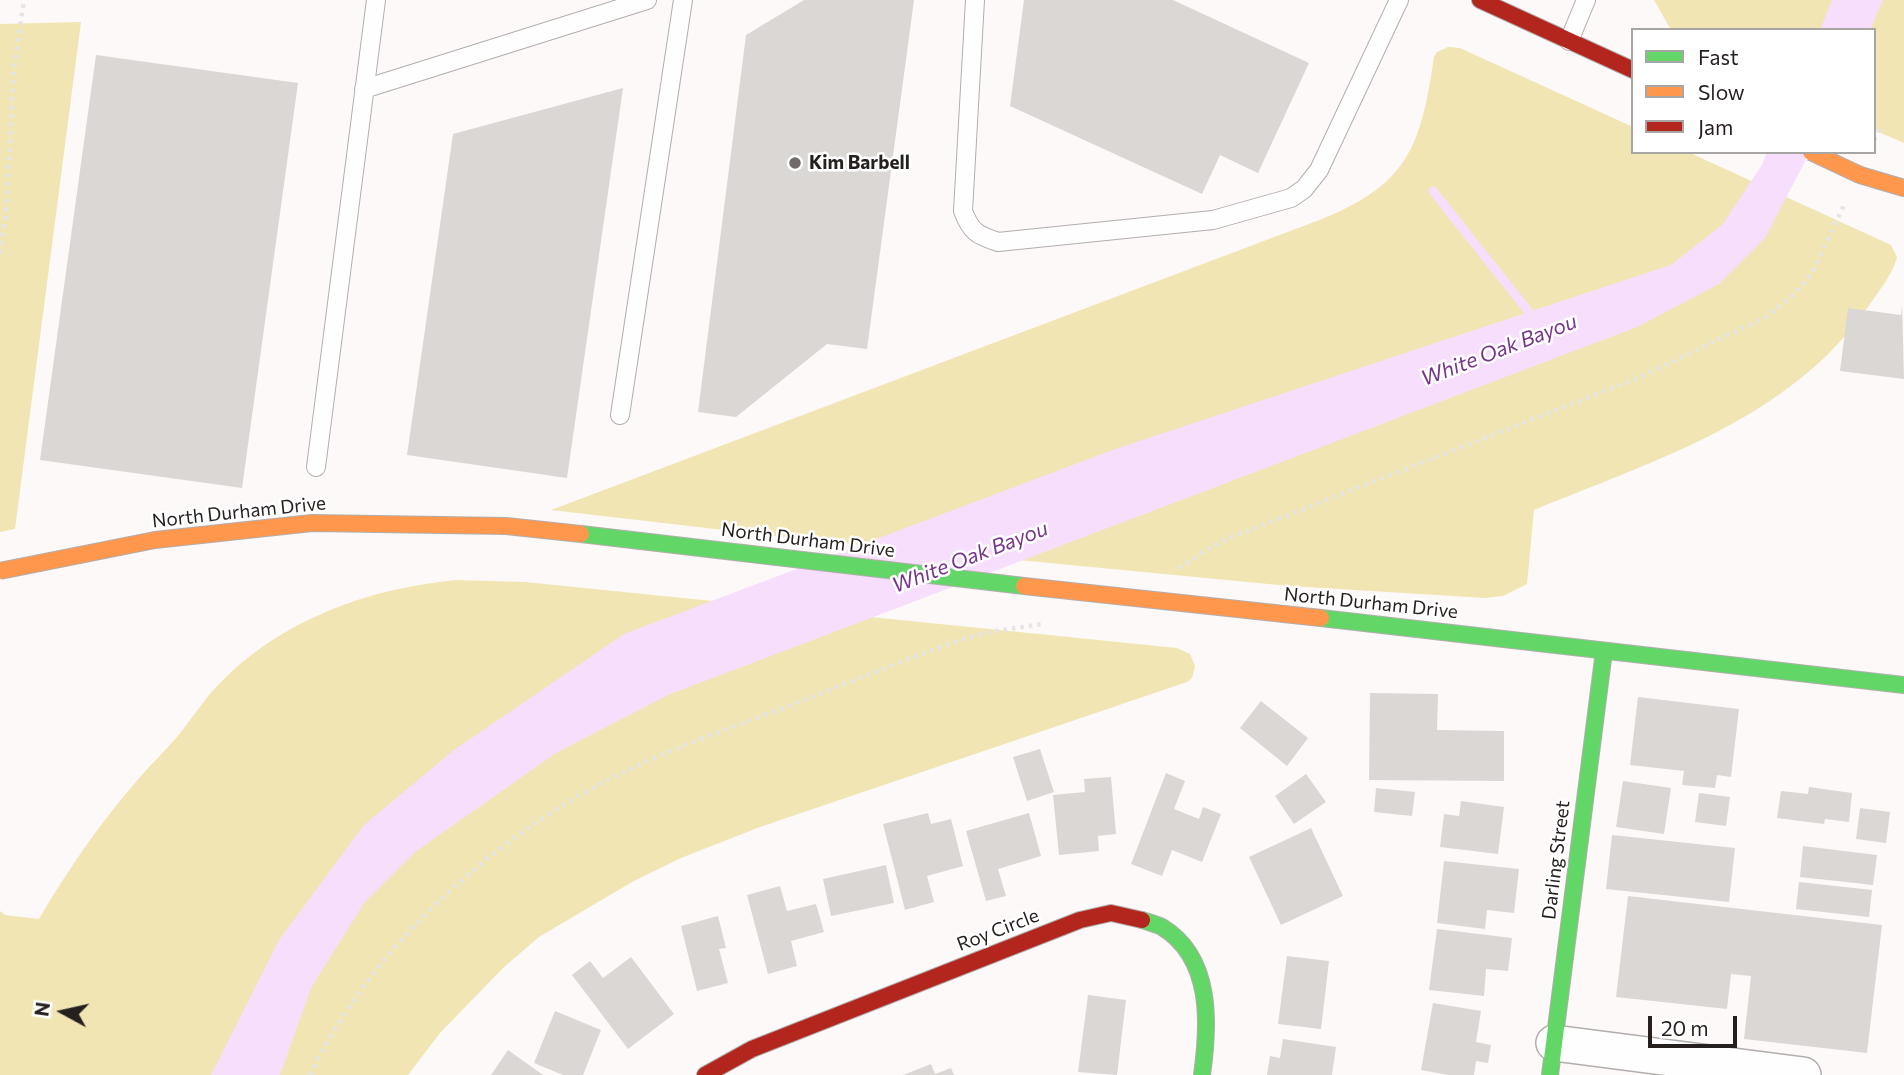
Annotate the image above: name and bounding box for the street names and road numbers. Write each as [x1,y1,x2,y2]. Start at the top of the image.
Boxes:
street label: North Durham Drive [151,492,327,532]
street label: North Durham Drive [720,518,896,562]
street label: North Durham Drive [1283,583,1459,623]
street label: Darling Street [1537,799,1575,921]
street label: Roy Circle [954,904,1042,956]

